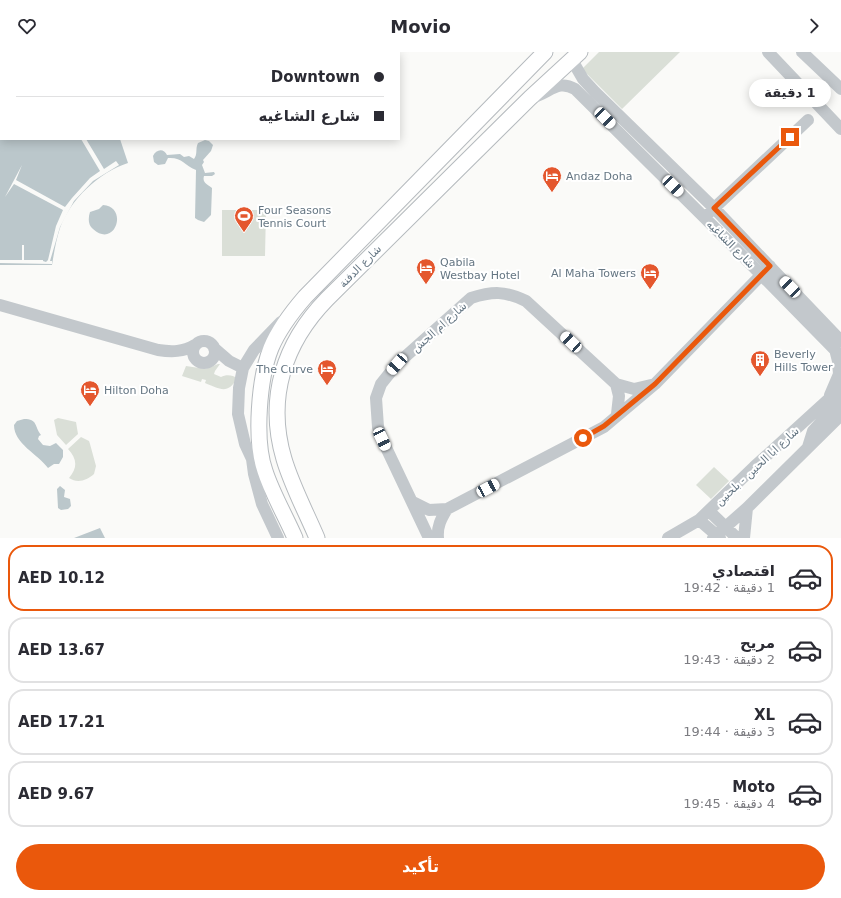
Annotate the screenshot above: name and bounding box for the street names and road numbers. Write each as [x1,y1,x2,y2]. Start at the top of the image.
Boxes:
street label: شارع الشاغيه [704,218,757,271]
street label: شارع الدفنة [336,242,384,290]
street label: شارع ام الجش [409,300,469,355]
street label: شارع ابا الحنين - بلحنين [713,424,802,508]

